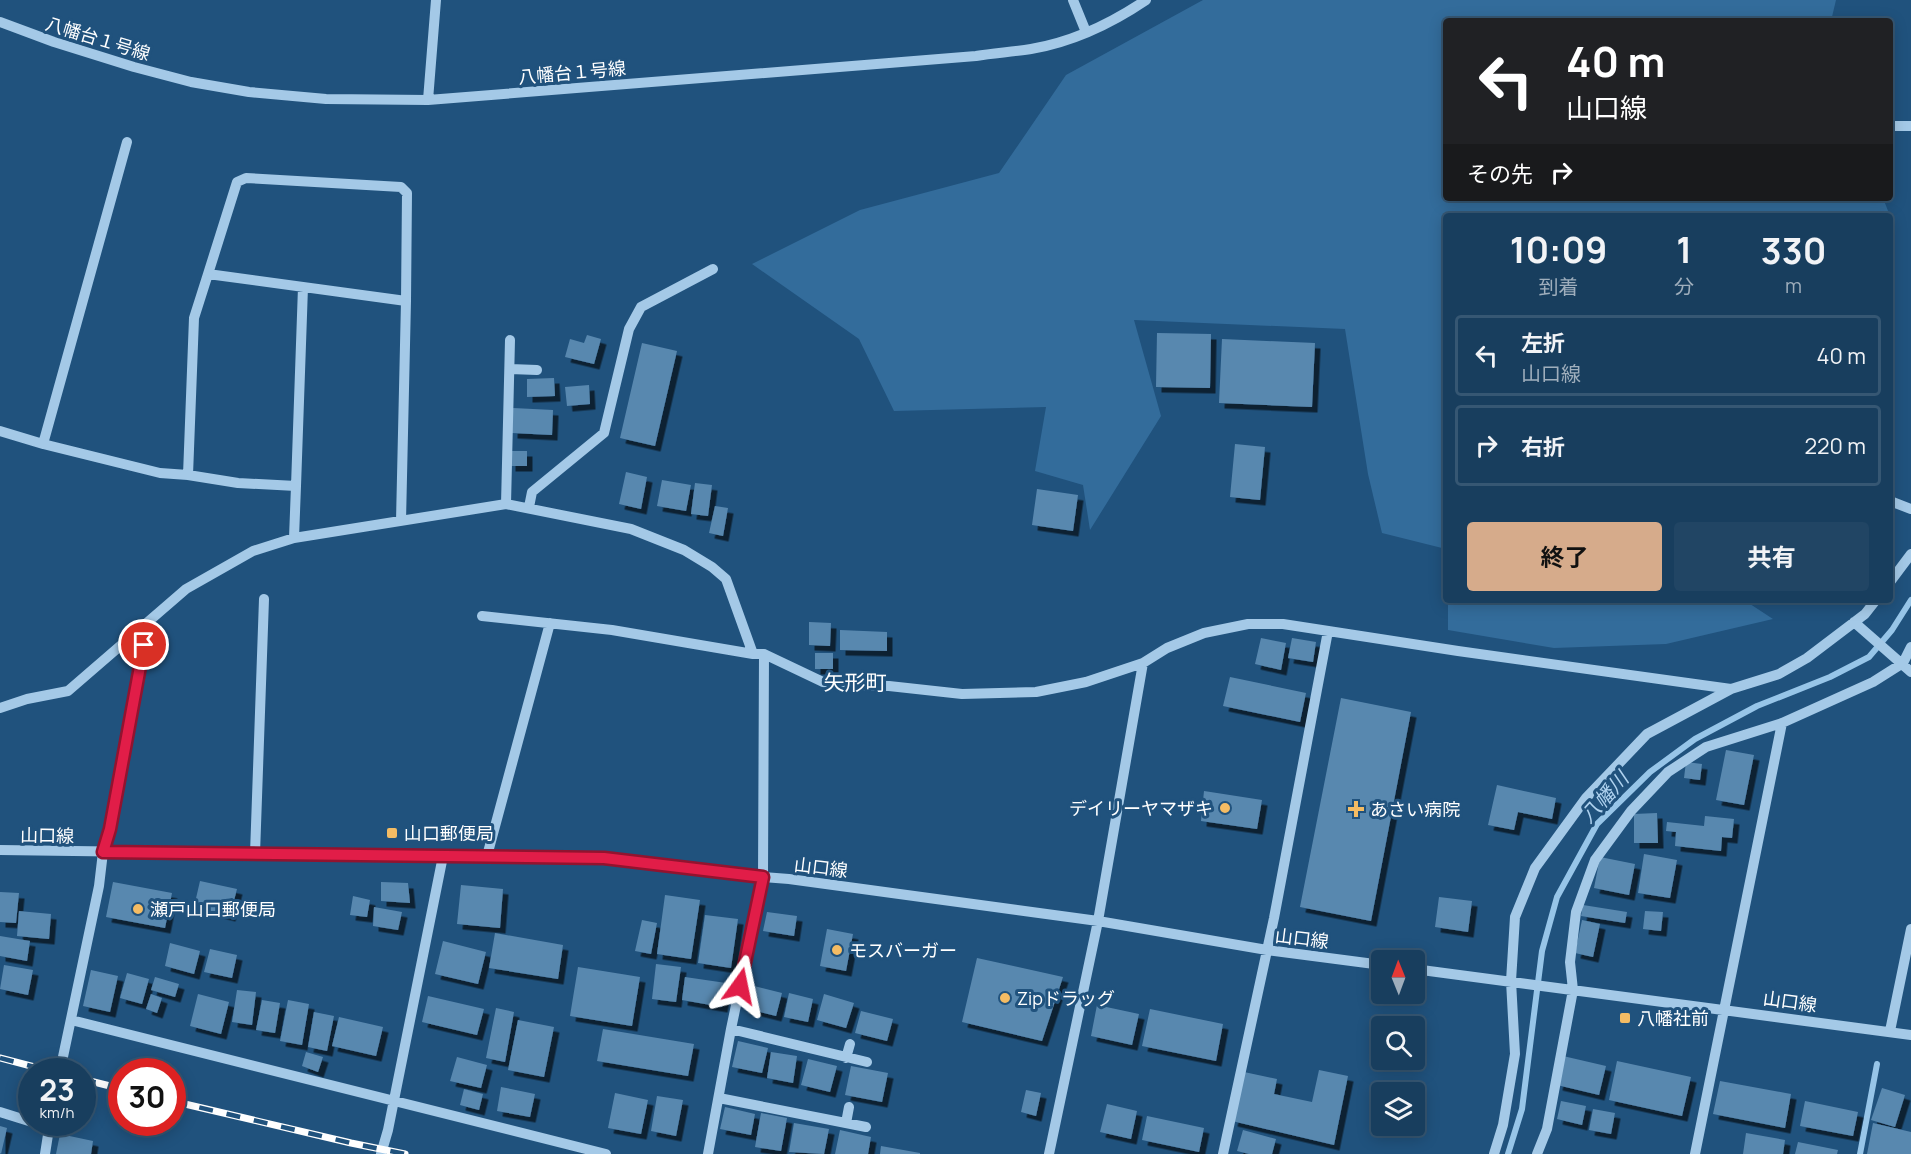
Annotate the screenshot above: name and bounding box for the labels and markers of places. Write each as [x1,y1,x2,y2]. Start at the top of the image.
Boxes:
pin [118,619,169,670]
place label: デイリーヤマザキ [1069,796,1213,820]
place label: あさい病院 [1370,797,1460,821]
marker: あさい病院 [1347,800,1365,818]
marker: デイリーヤマザキ [1218,801,1232,815]
place label: 山口郵便局 [404,821,494,845]
marker: 山口郵便局 [385,826,399,840]
place label: 瀬戸山口郵便局 [150,897,276,921]
marker: 瀬戸山口郵便局 [131,902,145,916]
place label: モスバーガー [849,938,957,962]
marker: モスバーガー [830,943,844,957]
place label: Zipドラッグ [1017,986,1115,1010]
marker: Zipドラッグ [998,991,1012,1005]
place label: 八幡社前 [1637,1006,1709,1030]
marker: 八幡社前 [1618,1011,1632,1025]

